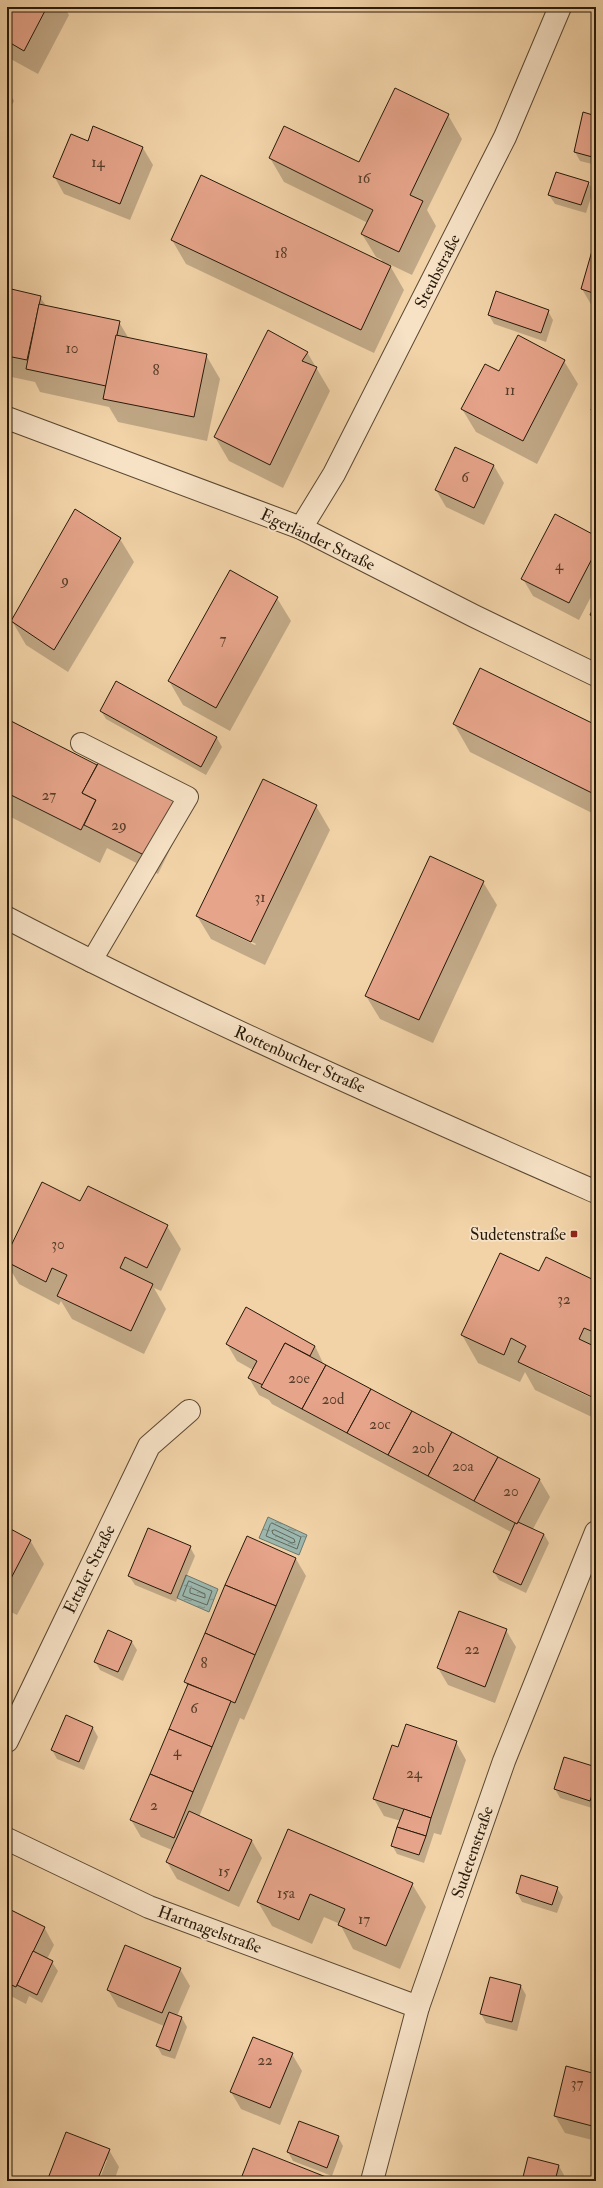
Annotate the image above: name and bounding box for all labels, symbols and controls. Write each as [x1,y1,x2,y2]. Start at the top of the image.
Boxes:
house number: 14 [91,153,106,172]
house number: 16 [358,169,372,188]
street label: Steubstraße [410,231,465,312]
house number: 18 [275,244,287,263]
house number: 10 [66,339,78,358]
house number: 8 [152,361,160,380]
house number: 11 [505,381,515,400]
house number: 6 [461,468,470,487]
street label: Egerländer Straße [257,504,378,575]
house number: 4 [555,556,564,575]
house number: 9 [60,571,69,590]
house number: 7 [220,630,227,649]
house number: 27 [42,786,56,805]
house number: 29 [111,816,127,835]
house number: 31 [254,888,266,907]
street label: Rottenbucher Straße [231,1021,369,1098]
place label: Sudetenstraße [470,1224,566,1245]
marker: Sudetenstraße [569,1229,579,1239]
house number: 30 [51,1235,65,1254]
house number: 32 [557,1290,571,1309]
house number: 20e [288,1369,310,1388]
house number: 20d [322,1390,345,1409]
house number: 20c [369,1415,391,1434]
house number: 20b [412,1439,434,1458]
house number: 20a [452,1457,475,1476]
house number: 20 [503,1482,519,1501]
street label: Ettaler Straße [59,1521,120,1617]
house number: 22 [464,1640,480,1659]
house number: 8 [200,1654,208,1673]
house number: 6 [190,1699,199,1718]
house number: 4 [173,1742,182,1761]
house number: 24 [406,1764,423,1783]
house number: 2 [150,1796,158,1815]
street label: Sudetenstraße [447,1803,498,1901]
house number: 15 [218,1862,230,1881]
house number: 15a [277,1884,296,1903]
street label: Hartnagelstraße [155,1901,265,1958]
house number: 17 [358,1910,370,1929]
house number: 22 [257,2051,273,2070]
house number: 37 [571,2074,583,2093]

